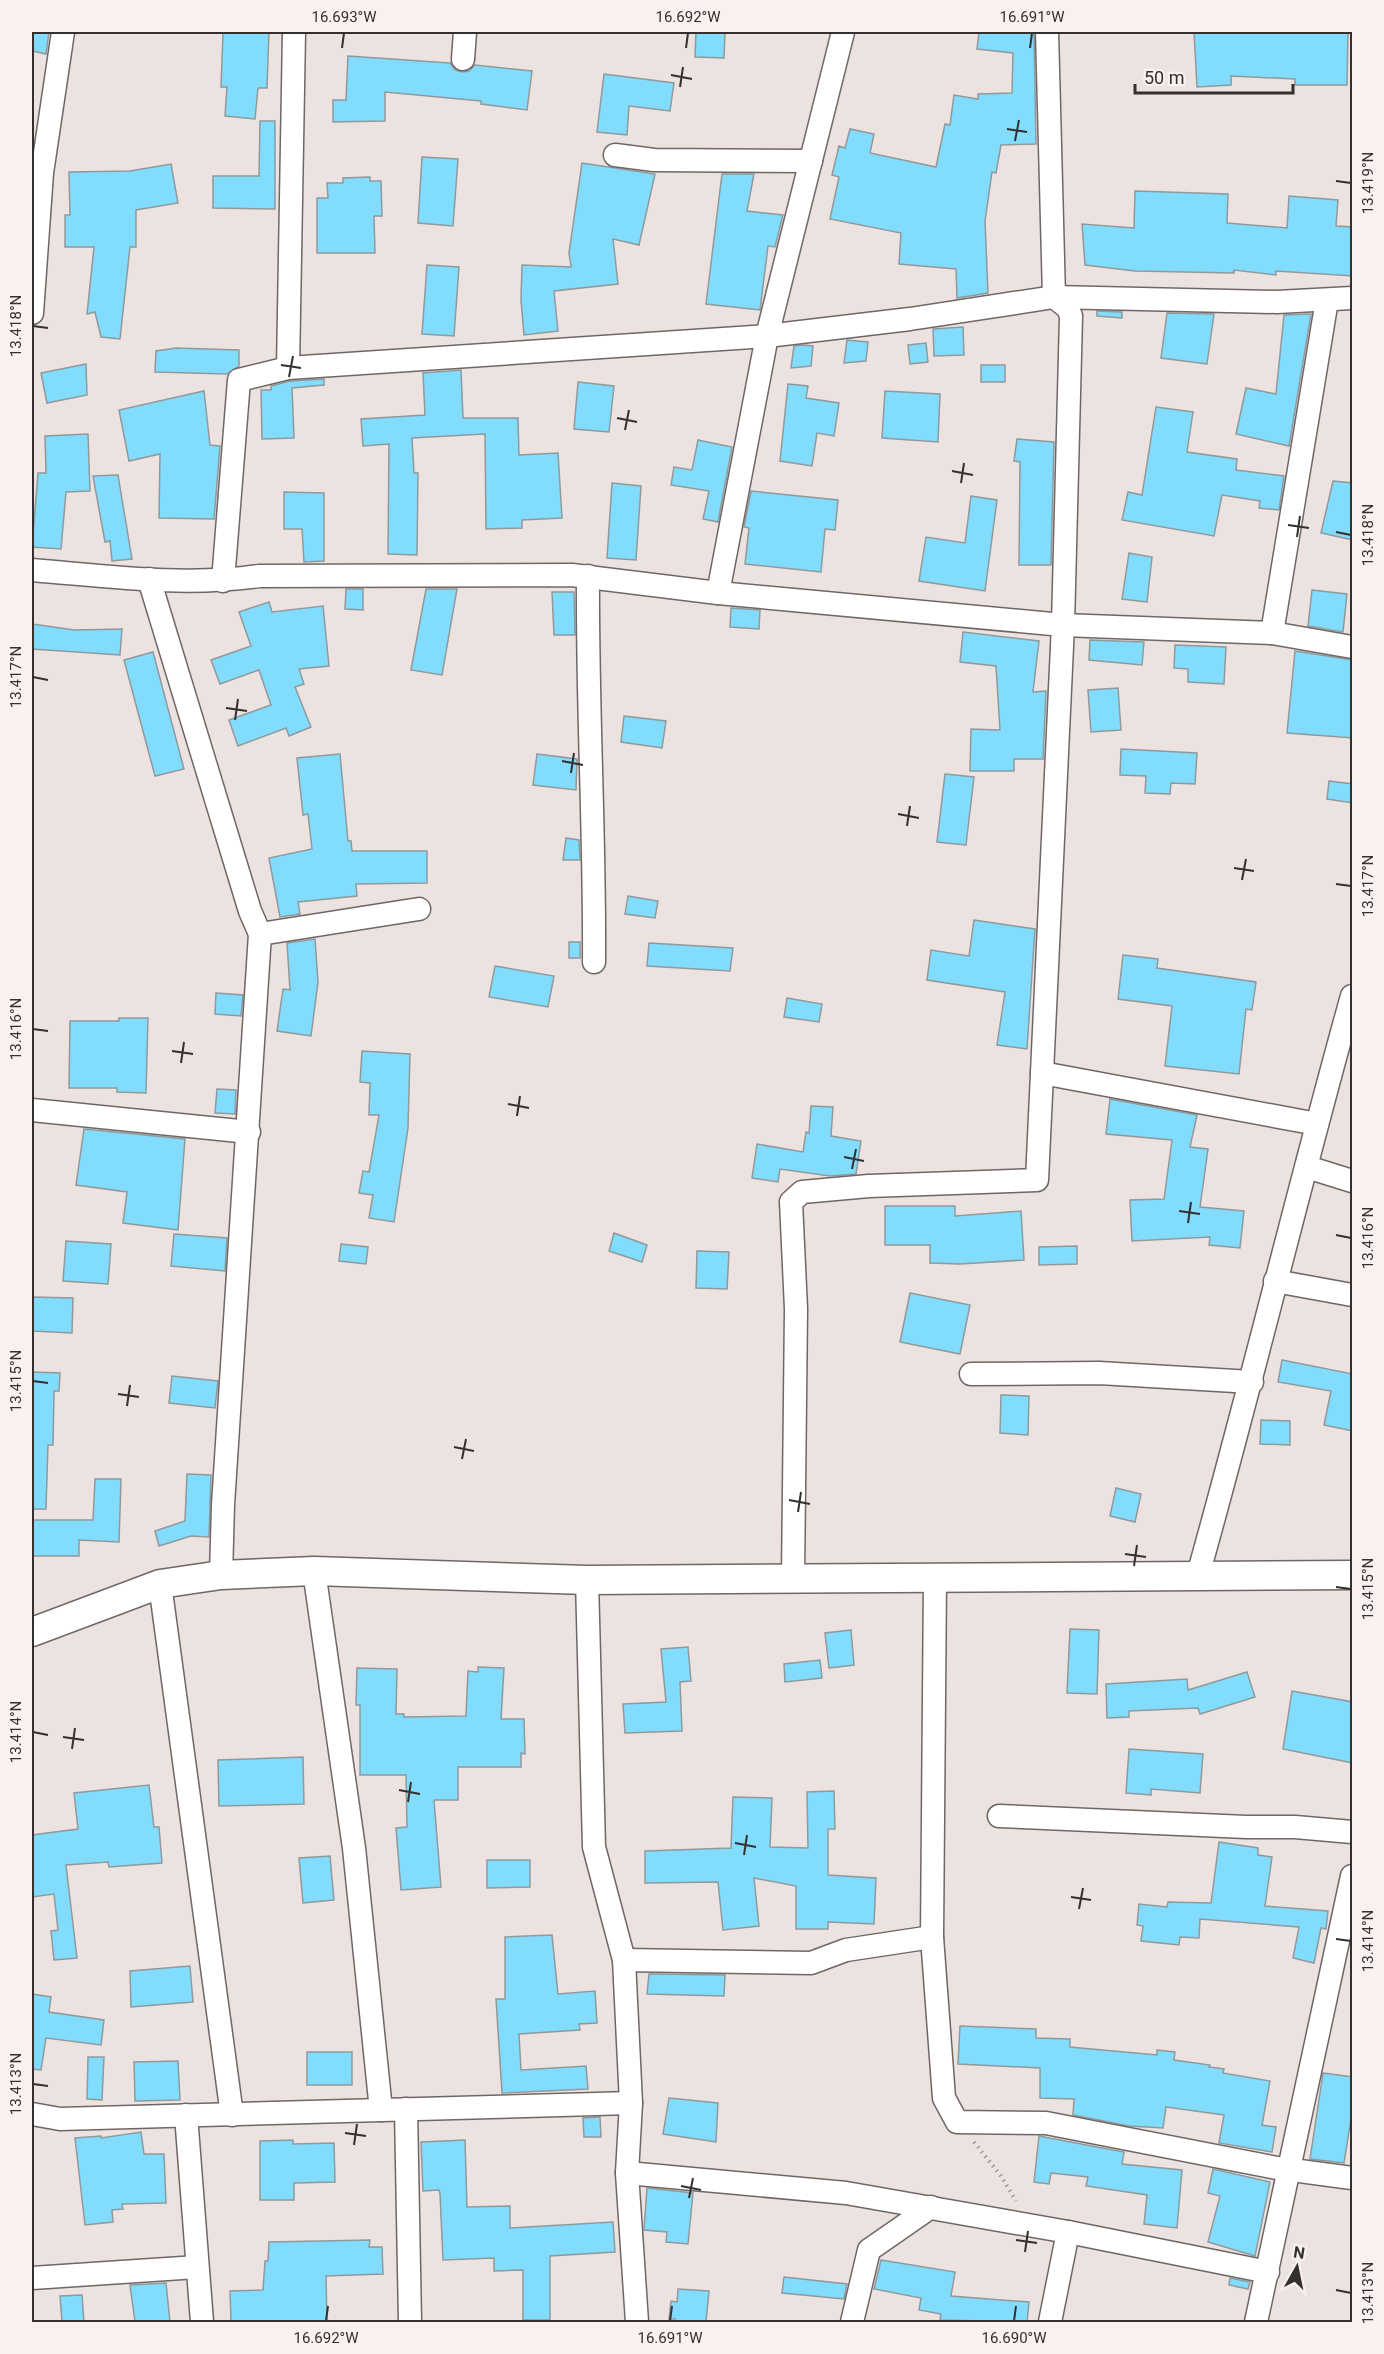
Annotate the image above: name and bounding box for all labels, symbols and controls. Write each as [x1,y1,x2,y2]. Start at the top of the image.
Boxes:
text: 16.693°W [311,8,377,26]
text: 16.692°W [655,8,721,26]
text: 16.691°W [999,8,1065,26]
scale bar [1135,57,1292,95]
text: 50 m [1144,67,1184,88]
text: 13.419°N [1359,152,1377,214]
text: 13.418°N [7,295,25,357]
text: 13.418°N [1359,504,1377,566]
text: 13.417°N [7,646,25,708]
text: 13.417°N [1359,855,1377,917]
text: 13.416°N [7,998,25,1060]
text: 13.416°N [1359,1207,1377,1269]
text: 13.415°N [7,1350,25,1412]
text: 13.415°N [1359,1558,1377,1620]
text: 13.414°N [7,1701,25,1763]
text: 13.414°N [1359,1910,1377,1972]
text: 13.413°N [7,2053,25,2115]
north arrow [1267,2237,1327,2297]
text: N [1292,2242,1306,2263]
text: 13.413°N [1359,2262,1377,2324]
text: 16.692°W [293,2329,359,2347]
text: 16.691°W [637,2329,703,2347]
text: 16.690°W [981,2329,1047,2347]

